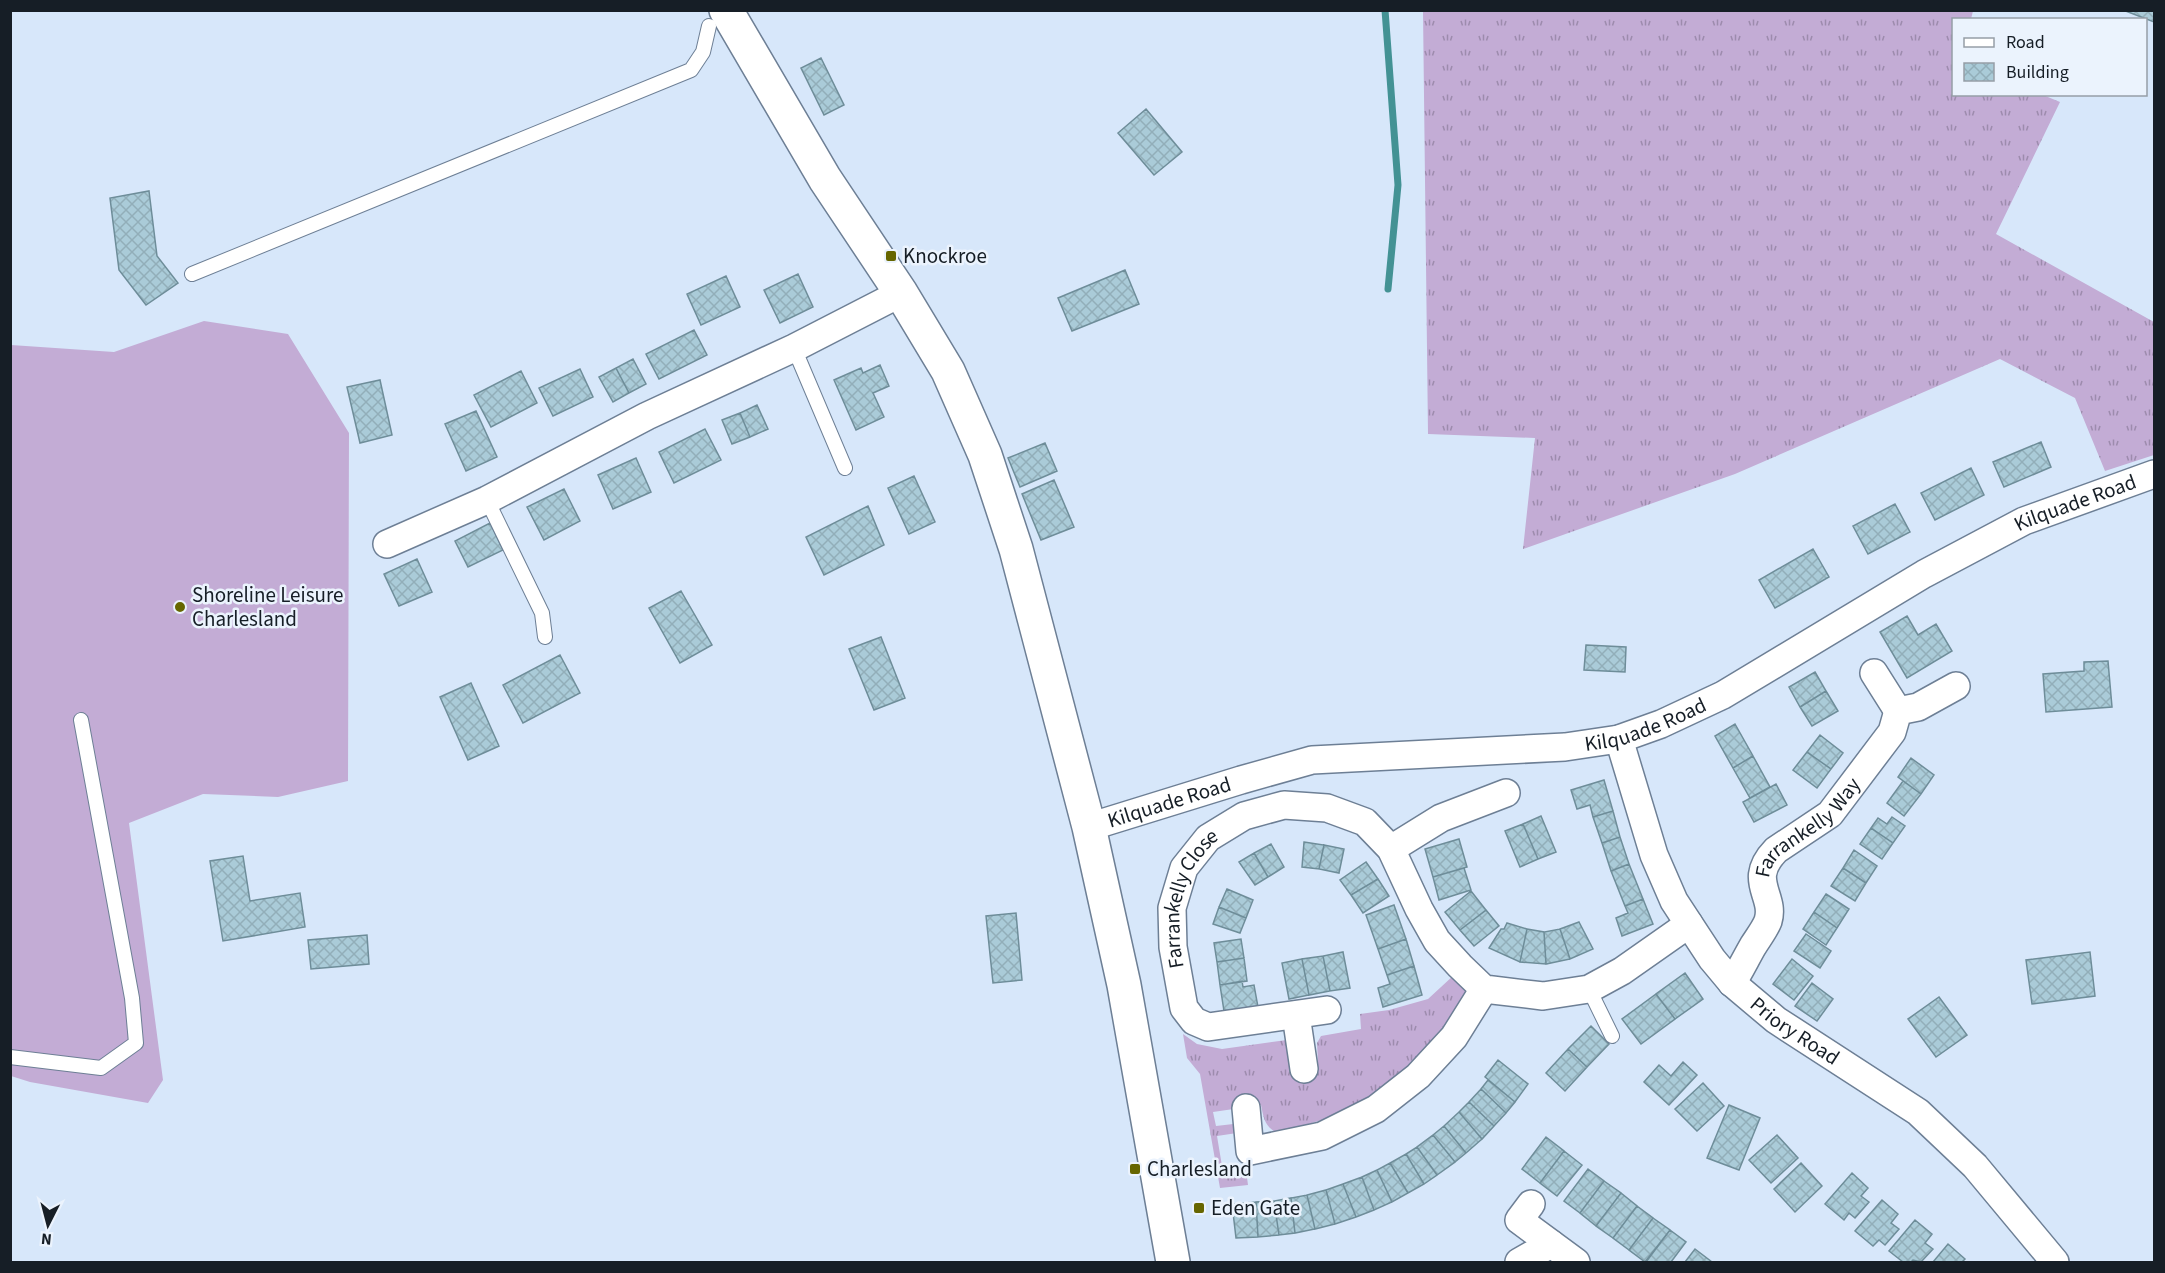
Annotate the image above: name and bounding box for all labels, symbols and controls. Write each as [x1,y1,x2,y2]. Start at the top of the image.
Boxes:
legend [1952,18,2147,96]
text: Road [2006,30,2045,55]
text: Building [2006,60,2069,85]
place label: Knockroe [903,241,987,271]
marker: Knockroe [884,249,898,263]
street label: Kilquade Road [2009,467,2140,539]
place label: Shoreline Leisure Charlesland [192,580,343,634]
marker: Shoreline Leisure Charlesland [173,600,187,614]
street label: Kilquade Road [1583,690,1711,759]
street label: Kilquade Road [1104,769,1235,835]
street label: Farrankelly Way [1747,771,1868,880]
street label: Farrankelly Close [1156,821,1223,971]
street label: Priory Road [1744,989,1845,1072]
place label: Charlesland [1147,1154,1252,1184]
marker: Charlesland [1128,1162,1142,1176]
place label: Eden Gate [1211,1193,1300,1223]
north arrow [18,1195,78,1255]
marker: Eden Gate [1192,1201,1206,1215]
text: N [40,1227,53,1250]

